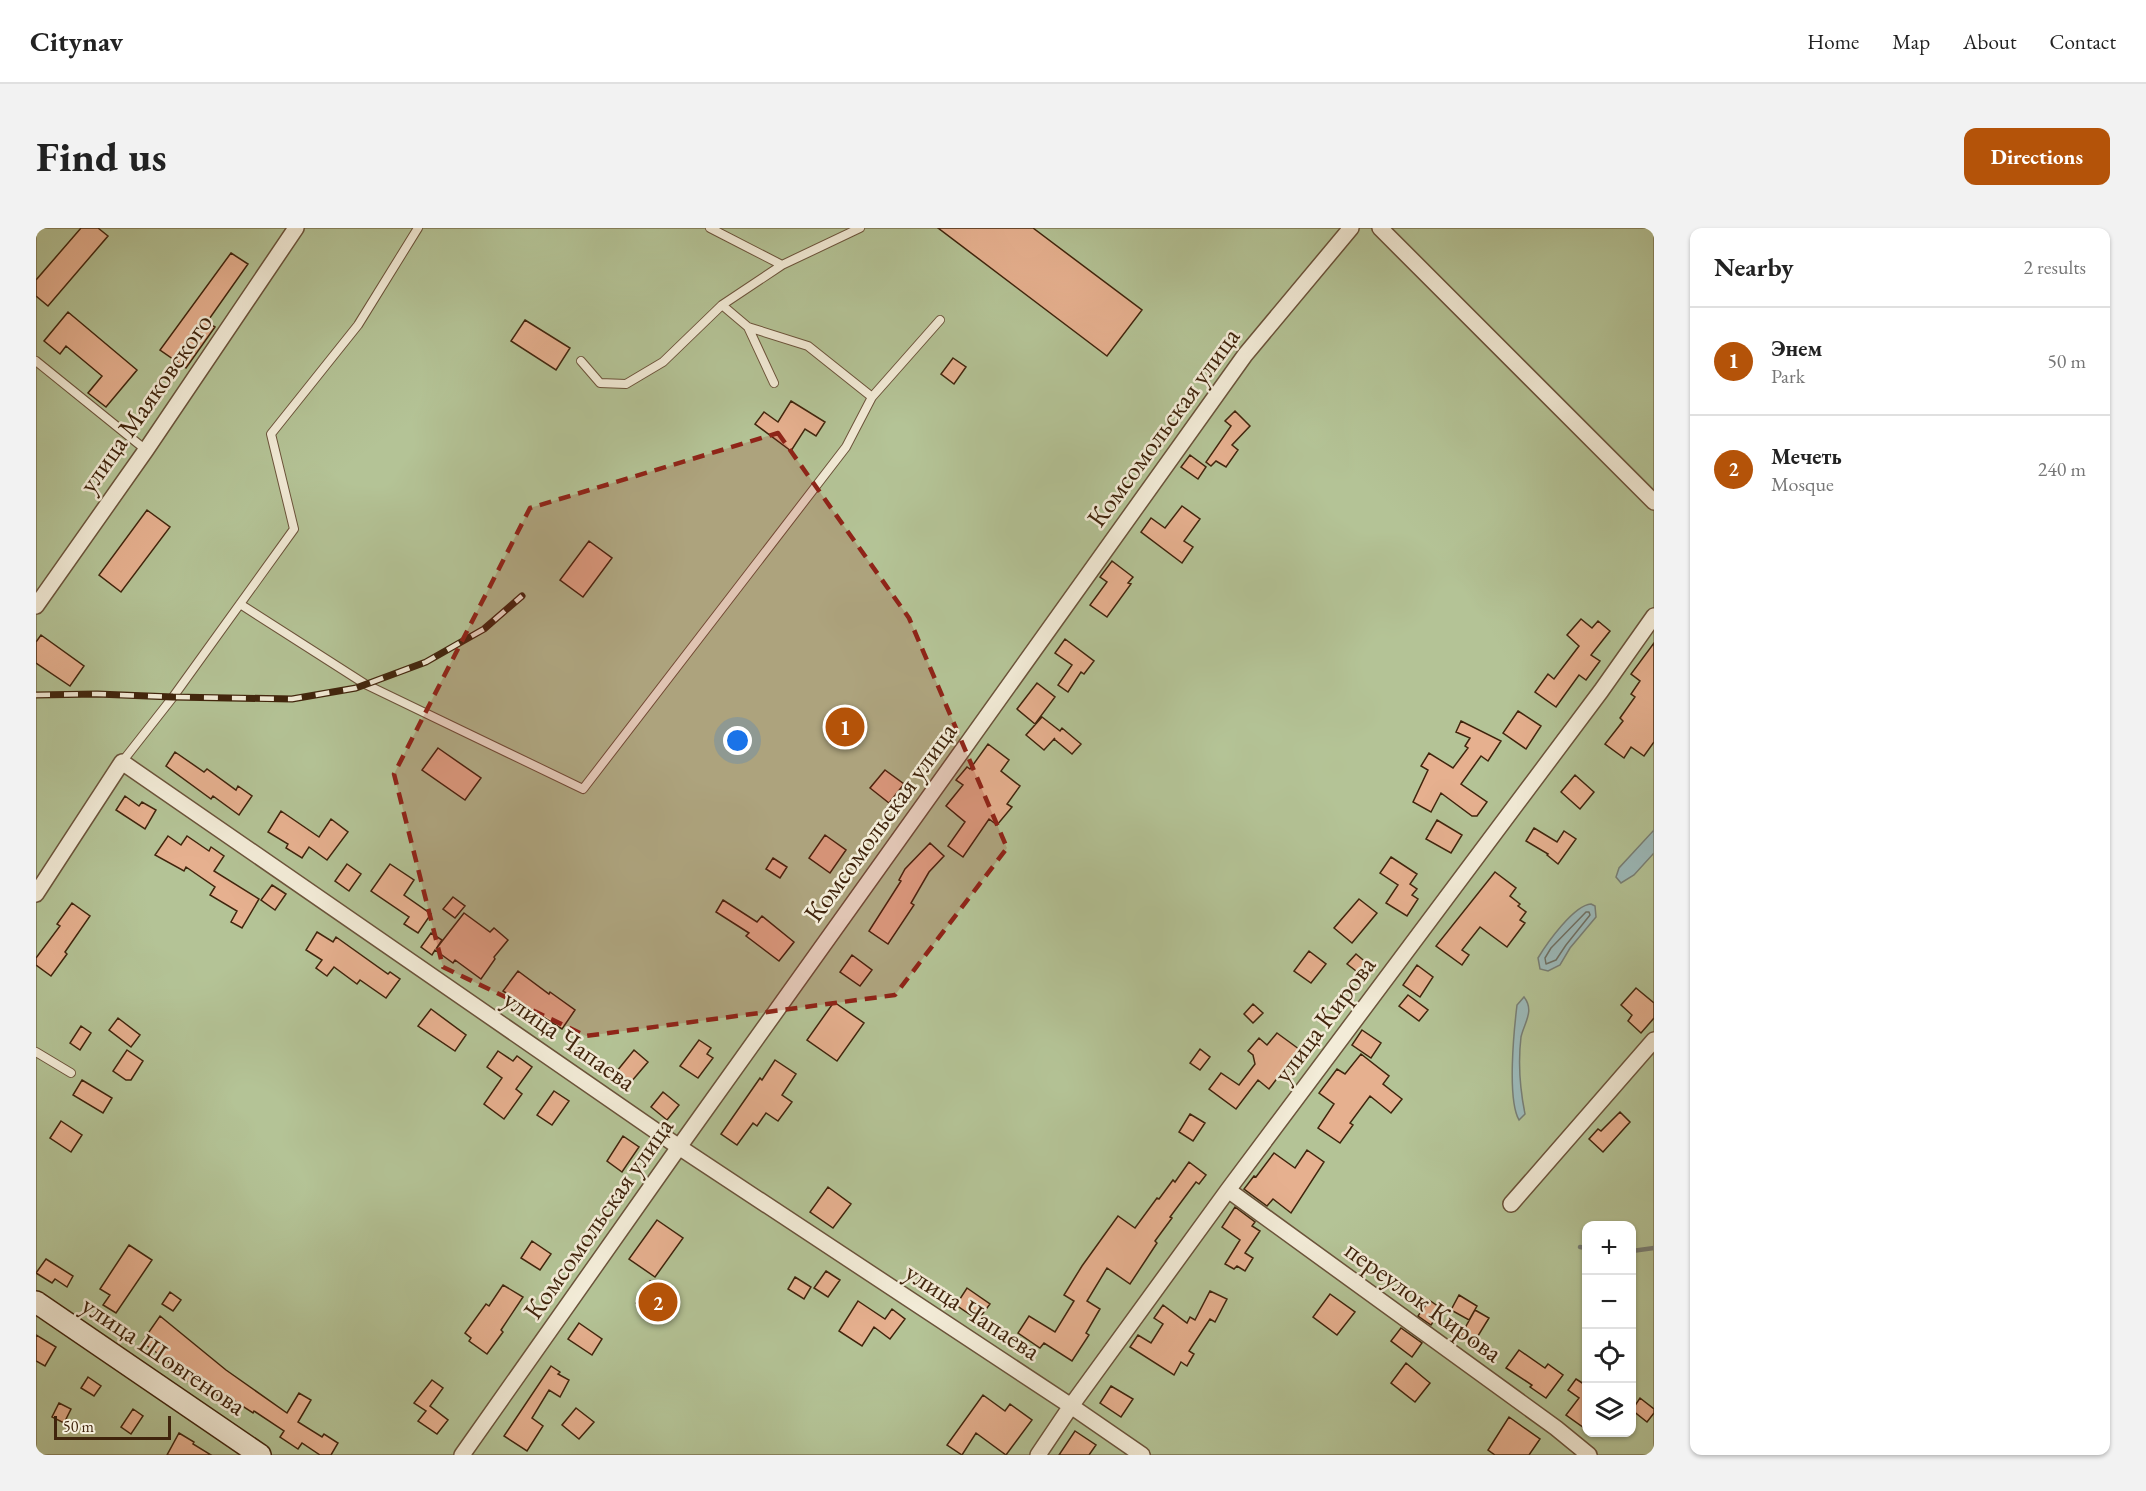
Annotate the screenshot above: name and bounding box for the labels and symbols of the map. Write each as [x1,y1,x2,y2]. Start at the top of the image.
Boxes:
street label: улица Маяковского [70,306,220,500]
street label: Комсомольская улица [1079,320,1247,534]
pin: 1 [826,704,864,750]
street label: Комсомольская улица [796,715,964,929]
your location [723,726,752,755]
street label: улица Кирова [1265,948,1383,1089]
street label: улица Чапаева [497,981,644,1099]
street label: Комсомольская улица [515,1110,681,1326]
street label: переулок Кирова [1338,1232,1510,1370]
street label: улица Чапаева [899,1254,1048,1368]
pin: 2 [638,1280,678,1324]
street label: улица Шовгенова [75,1287,253,1423]
scale bar [54,1413,171,1440]

